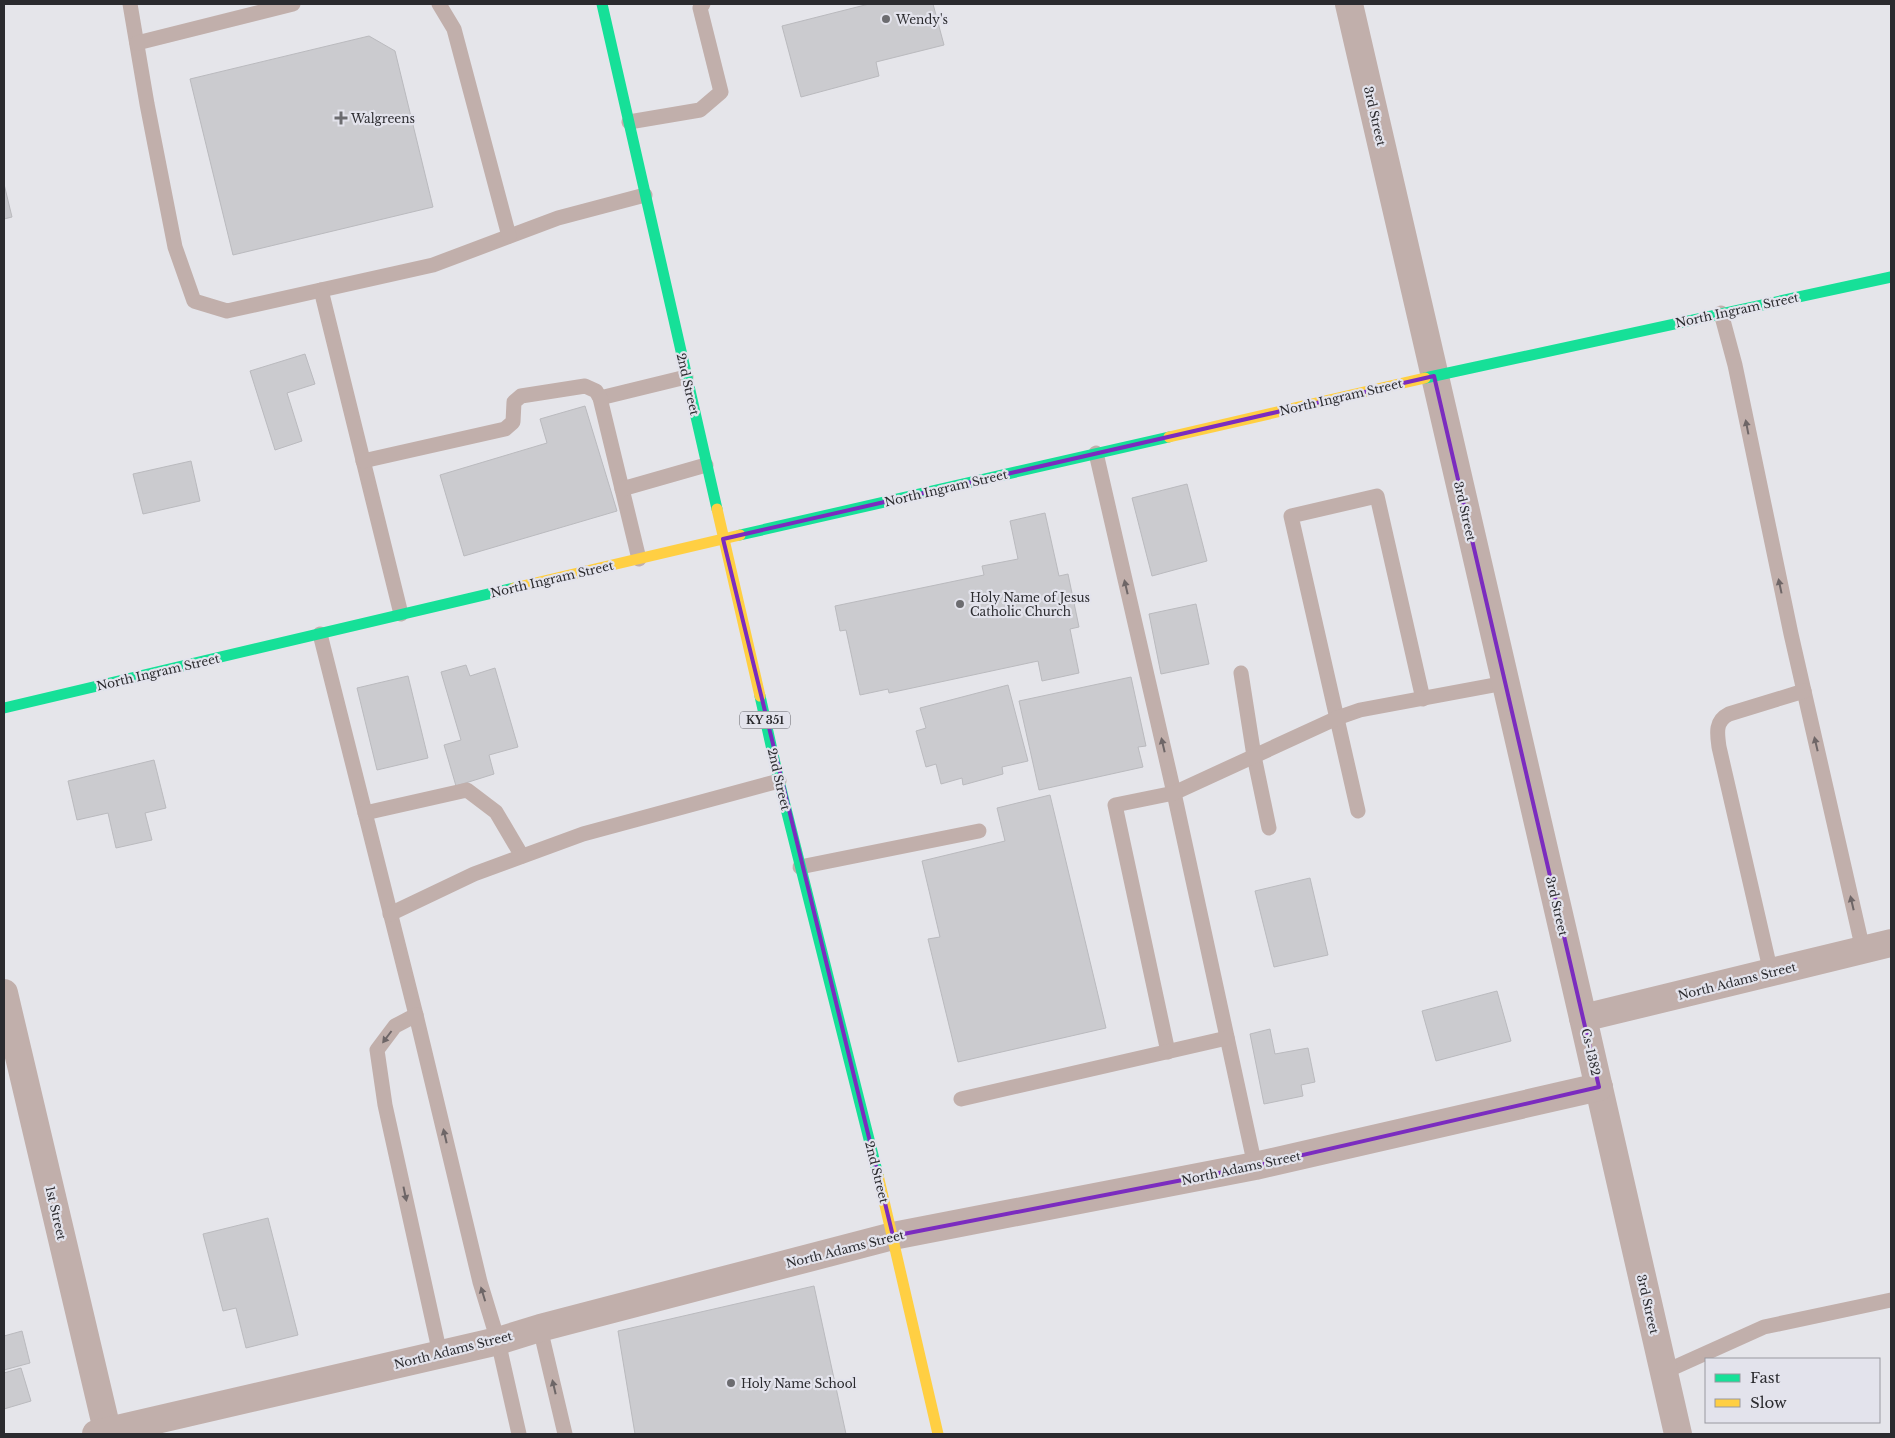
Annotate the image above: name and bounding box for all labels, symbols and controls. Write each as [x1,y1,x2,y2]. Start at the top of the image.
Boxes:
place label: Wendy's [895,12,948,27]
marker: Wendy's [880,13,892,25]
street label: 3rd Street [1361,85,1389,148]
place label: Walgreens [350,111,415,126]
marker: Walgreens [335,112,347,124]
street label: North Ingram Street [1674,290,1800,330]
street label: 2nd Street [674,351,703,417]
street label: North Ingram Street [1278,375,1404,418]
one-way arrow [1743,418,1751,434]
street label: North Ingram Street [883,466,1009,509]
street label: 3rd Street [1451,480,1479,543]
street label: North Ingram Street [489,557,615,600]
one-way arrow [1776,577,1784,593]
one-way arrow [1122,579,1130,594]
place label: Holy Name of Jesus Catholic Church [970,590,1090,619]
marker: Holy Name of Jesus Catholic Church [954,598,966,610]
street label: North Ingram Street [95,650,221,693]
road number: KY 351 [740,712,790,728]
one-way arrow [1812,737,1820,752]
one-way arrow [1159,738,1167,753]
street label: 2nd Street [765,746,794,812]
street label: 3rd Street [1543,875,1571,938]
one-way arrow [1848,895,1856,910]
street label: North Adams Street [1676,959,1798,1003]
street label: Cs-1382 [1578,1027,1604,1077]
one-way arrow [381,1030,392,1043]
one-way arrow [441,1129,449,1144]
street label: 2nd Street [862,1139,892,1205]
street label: North Adams Street [1180,1148,1302,1188]
street label: 1st Street [43,1185,70,1242]
one-way arrow [401,1186,409,1201]
street label: North Adams Street [784,1227,906,1271]
street label: 3rd Street [1634,1273,1662,1336]
one-way arrow [479,1287,487,1302]
street label: North Adams Street [392,1328,514,1372]
legend [1705,1358,1880,1423]
text: Fast [1750,1368,1781,1387]
place label: Holy Name School [741,1376,857,1391]
marker: Holy Name School [725,1377,737,1389]
one-way arrow [550,1379,558,1394]
text: Slow [1750,1393,1787,1412]

